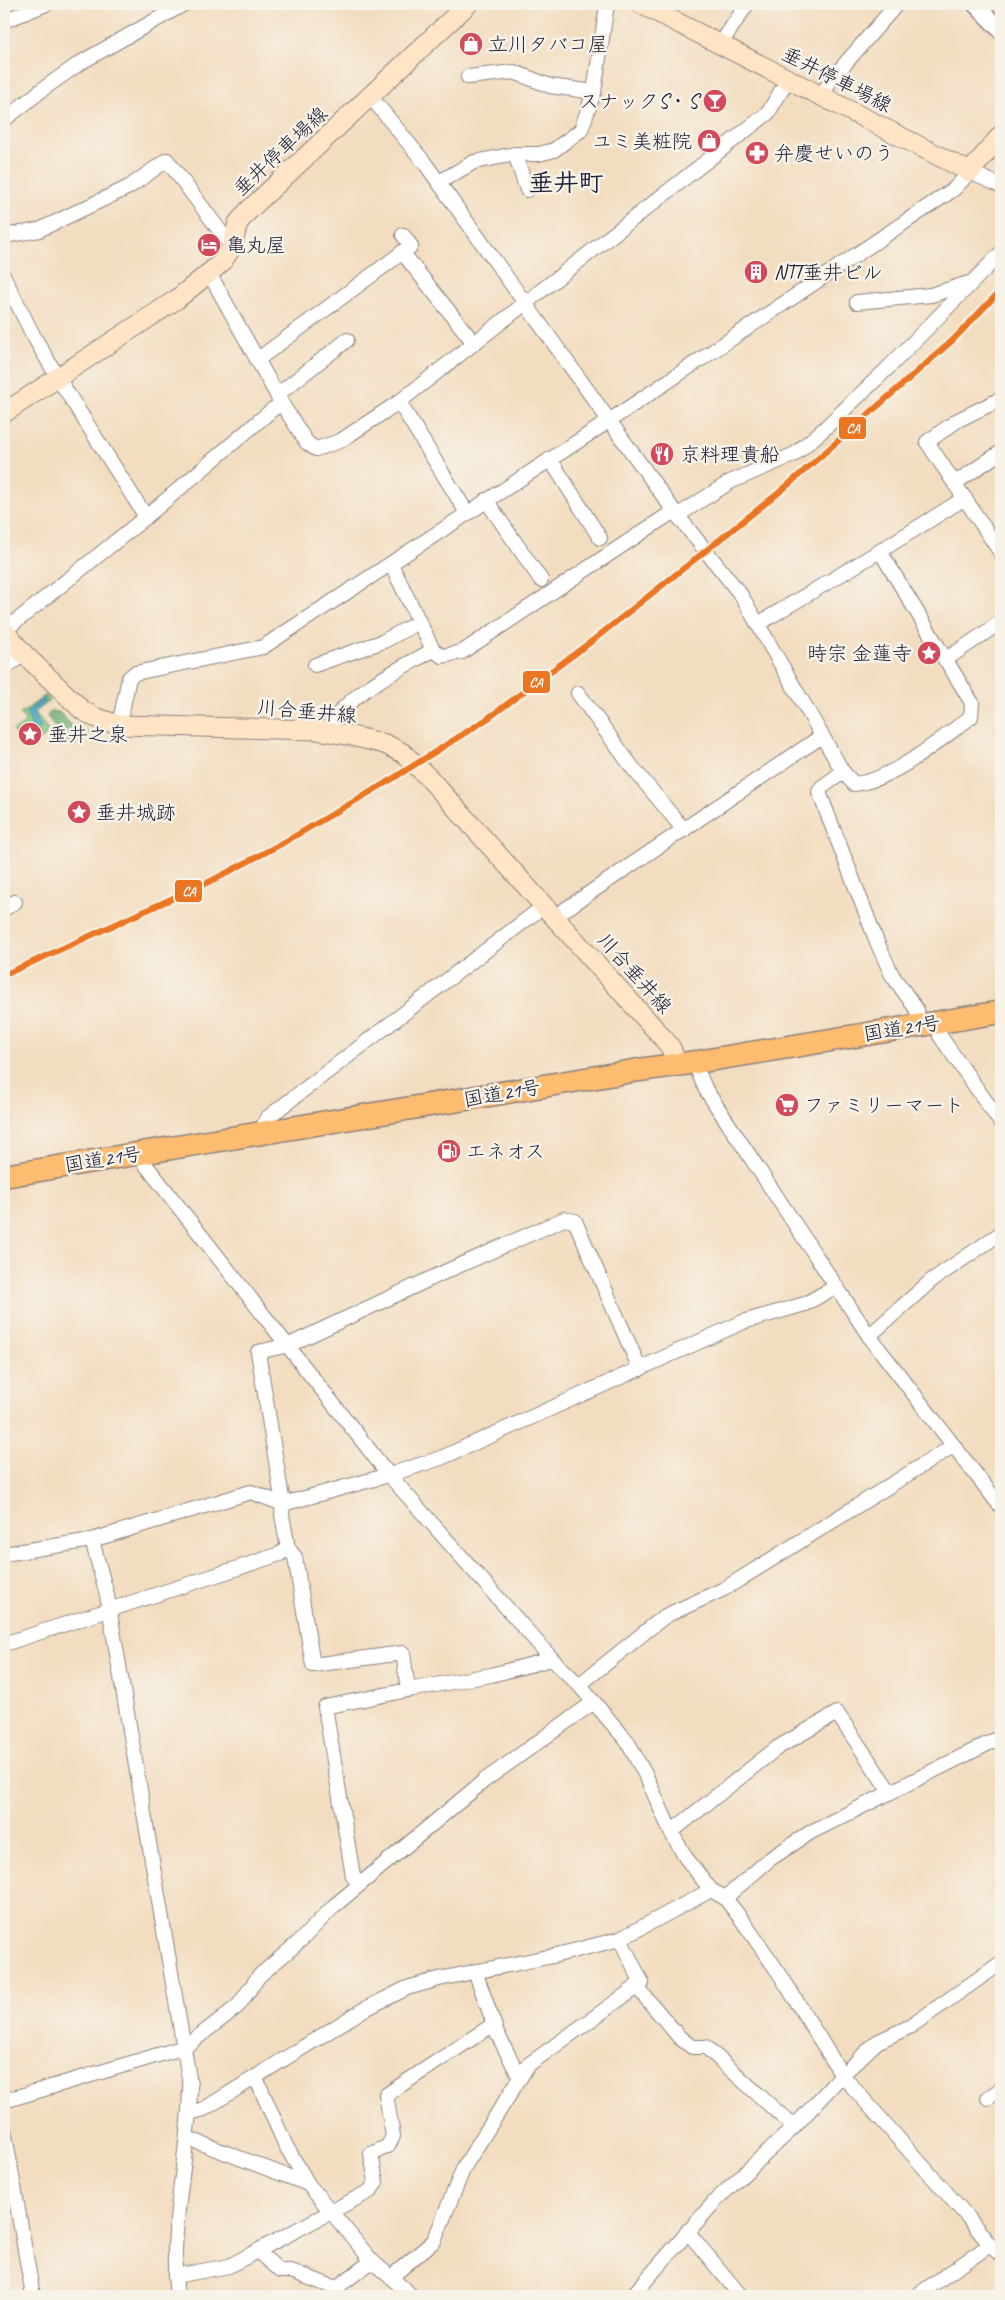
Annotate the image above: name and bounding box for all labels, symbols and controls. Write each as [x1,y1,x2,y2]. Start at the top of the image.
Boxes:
shop icon: 立川タバコ屋 [458,31,484,57]
place label: 立川タバコ屋 [488,32,608,57]
street label: 垂井停車場線 [778,41,896,118]
bar icon: スナックS・S [702,88,728,114]
place label: スナックS・S [579,89,702,114]
street label: 垂井停車場線 [228,101,333,201]
shop icon: ユミ美粧院 [696,128,722,154]
place label: ユミ美粧院 [592,129,692,154]
pharmacy icon: 弁慶せいのう [744,140,770,166]
place label: 弁慶せいのう [774,141,894,166]
district label: 垂井町 [528,167,604,199]
hotel icon: 亀丸屋 [196,232,222,258]
place label: 亀丸屋 [226,233,286,258]
building icon: NTT垂井ビル [743,259,769,285]
place label: NTT垂井ビル [774,260,883,285]
line badge: CA [838,416,867,440]
text: CA [846,420,861,437]
restaurant icon: 京料理貴船 [649,441,675,467]
place label: 京料理貴船 [680,442,780,467]
place icon: 時宗 金蓮寺 [916,640,942,666]
place label: 時宗 金蓮寺 [807,641,912,666]
line badge: CA [522,670,551,694]
text: CA [529,674,544,691]
street label: 川合垂井線 [256,695,358,728]
place icon: 垂井之泉 [17,721,43,747]
place label: 垂井之泉 [48,722,128,747]
place icon: 垂井城跡 [66,799,92,825]
place label: 垂井城跡 [96,800,176,825]
line badge: CA [174,879,203,903]
text: CA [182,883,197,900]
street label: 川合垂井線 [592,928,677,1019]
street label: 国道21号 [862,1010,943,1047]
street label: 国道21号 [462,1074,543,1113]
supermarket icon: ファミリーマート [774,1092,800,1118]
place label: ファミリーマート [804,1093,964,1118]
fuel station icon: エネオス [436,1138,462,1164]
place label: エネオス [466,1139,545,1164]
street label: 国道21号 [63,1141,144,1178]

